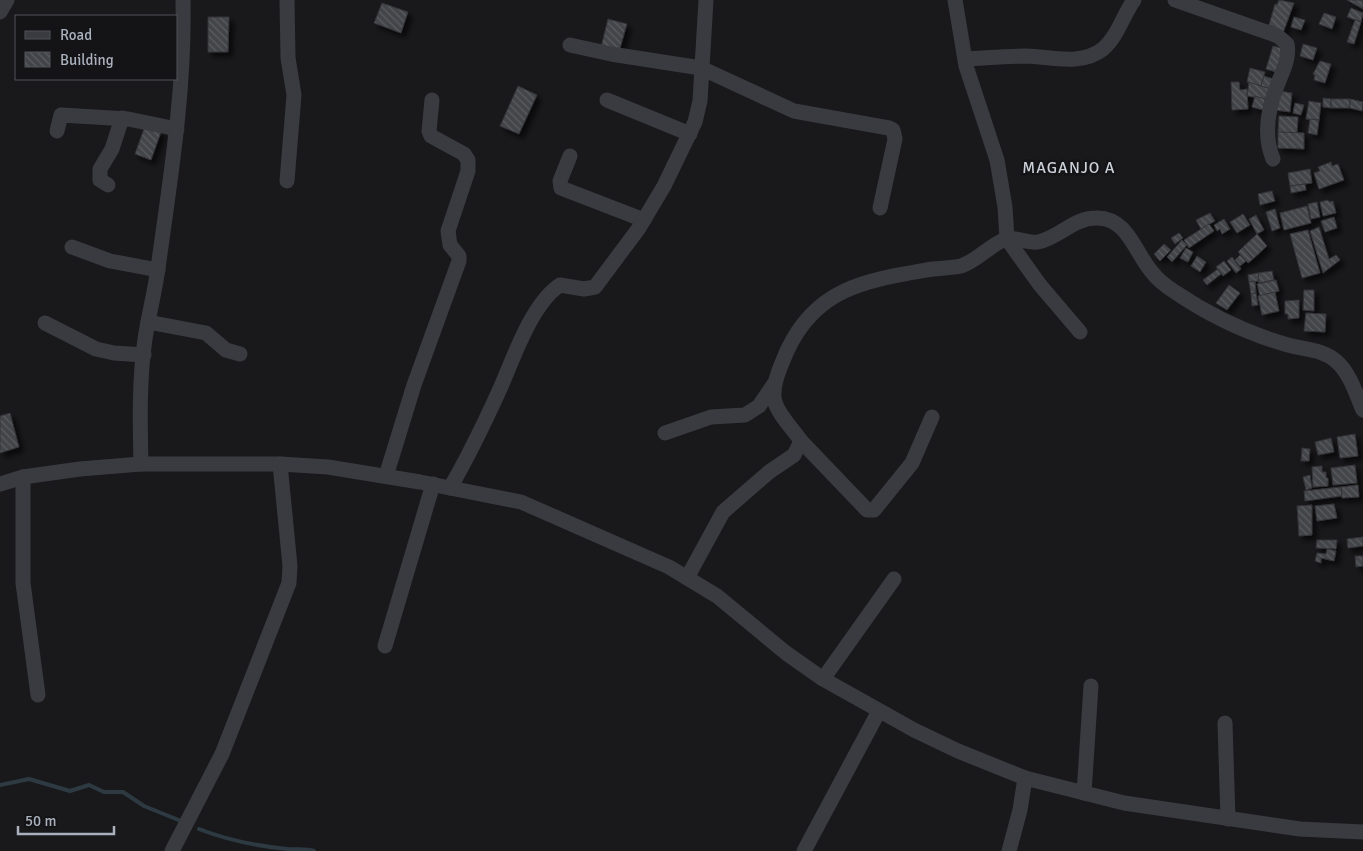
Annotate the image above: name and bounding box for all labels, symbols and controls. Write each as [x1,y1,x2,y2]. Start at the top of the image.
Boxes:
legend [15,15,178,80]
text: Road [60,26,92,44]
text: Building [60,51,114,69]
district label: MAGANJO A [1022,158,1116,178]
scale bar [18,804,114,836]
text: 50 m [25,812,56,830]

